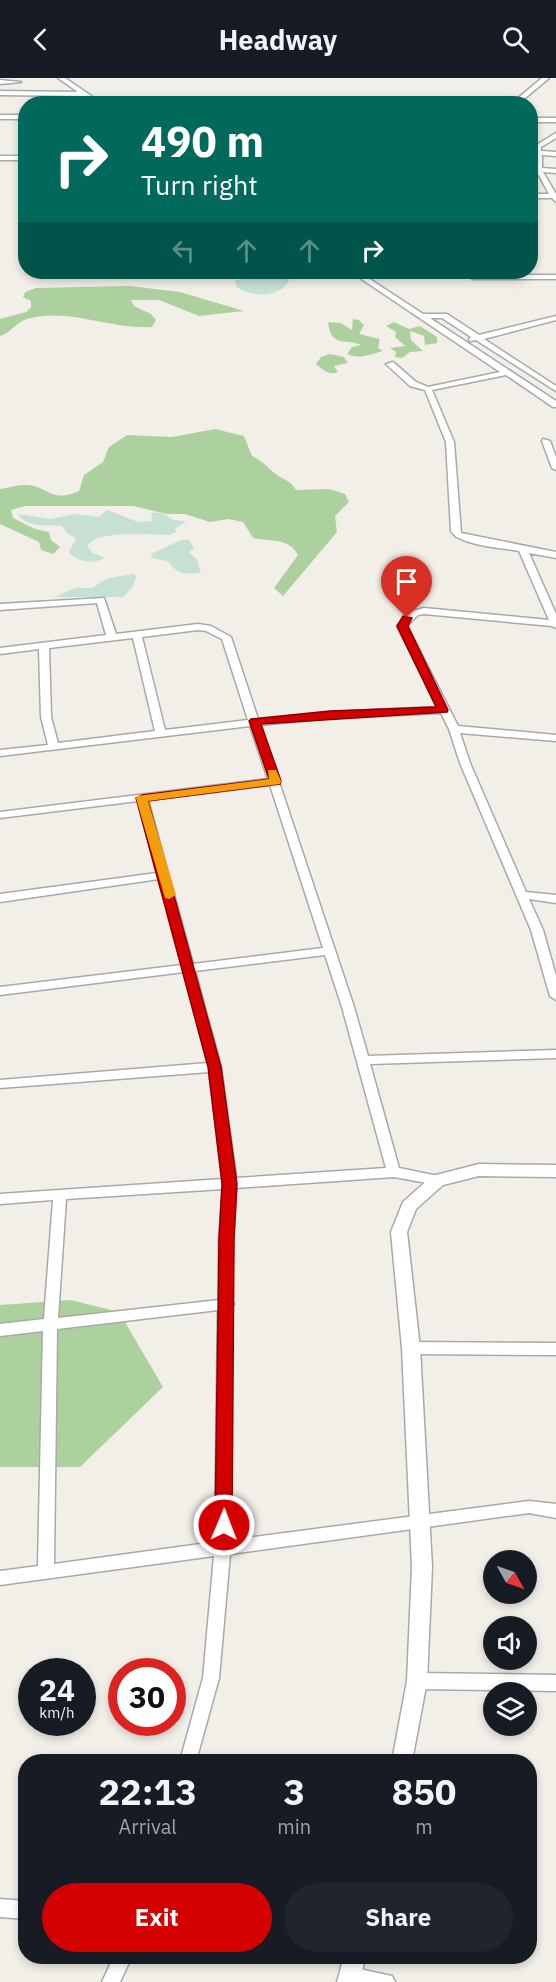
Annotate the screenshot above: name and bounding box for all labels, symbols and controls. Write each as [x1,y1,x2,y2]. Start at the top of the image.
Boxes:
text: Headway [219,22,337,57]
icon: back [24,23,57,56]
icon: search [499,23,532,56]
text: 490 m [141,114,264,169]
icon: right [42,120,120,198]
text: Turn right [141,167,258,202]
icon: left [167,234,200,267]
icon: ahead [230,234,263,267]
icon: ahead [293,234,326,267]
icon: right [356,234,389,267]
pin [381,556,432,618]
icon: arrive [390,565,423,598]
position arrow [192,1493,256,1557]
north arrow [483,1550,537,1604]
map controls [483,1550,537,1736]
button: sound [483,1616,537,1670]
speed limit sign: 30 [108,1658,186,1736]
text: 24 [39,1670,75,1709]
button: layers [483,1682,537,1736]
text: km/h [39,1703,75,1722]
text: 22:13 [99,1768,197,1815]
text: 3 [283,1768,305,1815]
text: 850 [392,1768,456,1815]
text: Arrival [119,1813,177,1840]
text: min [277,1813,311,1840]
text: m [415,1813,433,1840]
button: Exit [42,1883,272,1952]
button: Share [284,1883,513,1952]

